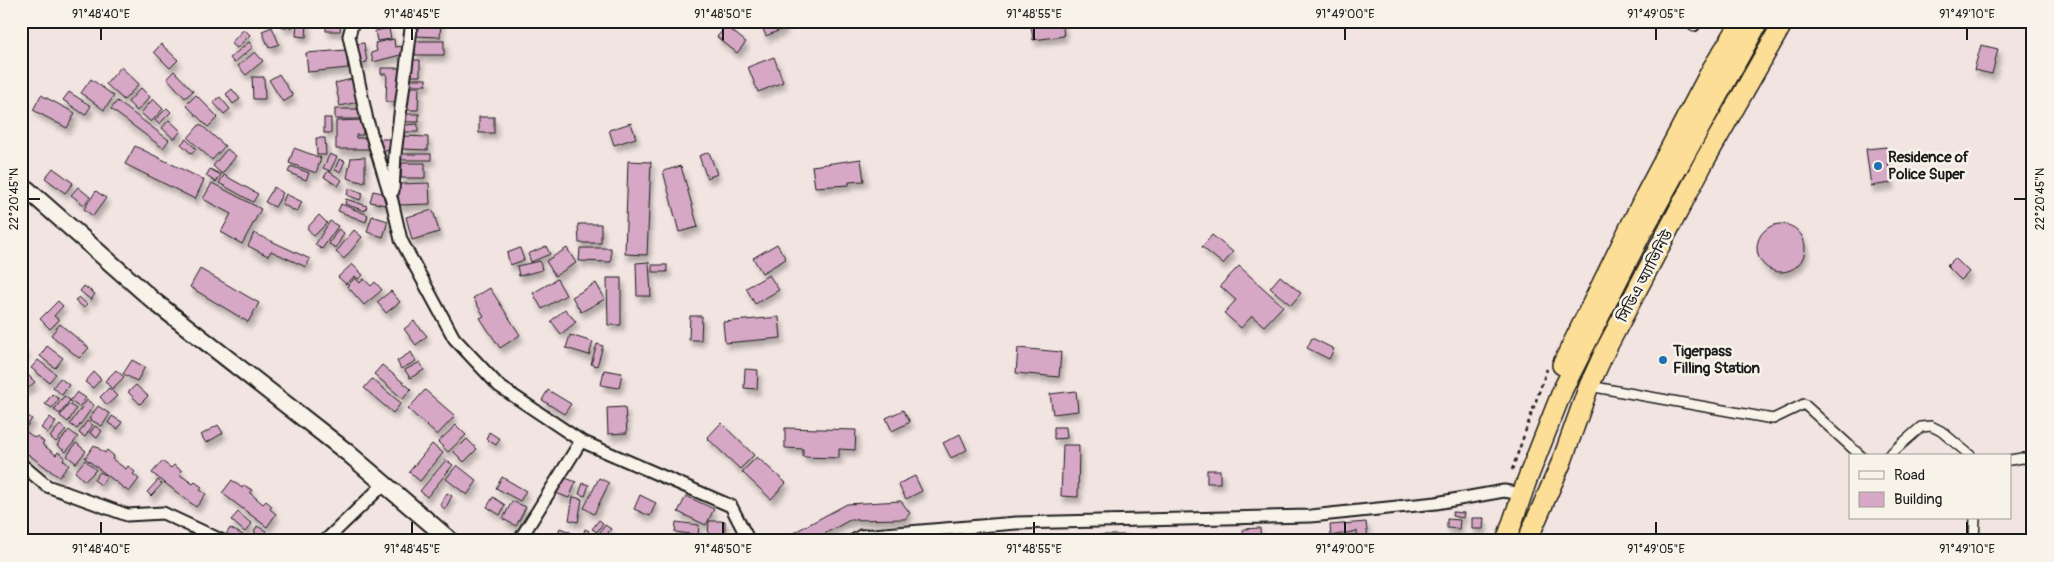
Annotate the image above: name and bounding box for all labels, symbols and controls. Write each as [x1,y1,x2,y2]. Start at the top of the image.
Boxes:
text: 91°48'40"E [72,7,130,22]
text: 91°48'45"E [384,7,440,22]
text: 91°48'50"E [694,7,752,22]
text: 91°48'55"E [1006,7,1062,22]
text: 91°49'00"E [1315,7,1375,22]
text: 91°49'05"E [1627,7,1685,22]
text: 91°49'10"E [1939,7,1995,22]
place label: Residence of Police Super [1888,148,1970,184]
marker: Residence of Police Super [1872,160,1884,172]
text: 22°20'45"N [7,168,22,230]
text: 22°20'45"N [2033,168,2048,230]
street label: সিডিএ অ্যাভিনিউ [1613,227,1678,327]
place label: Tigerpass Filling Station [1672,342,1761,378]
marker: Tigerpass Filling Station [1657,354,1669,366]
legend [1849,454,2012,520]
text: Road [1894,466,1925,485]
text: Building [1894,490,1942,509]
text: 91°48'40"E [72,542,130,557]
text: 91°48'45"E [384,542,440,557]
text: 91°48'50"E [694,542,752,557]
text: 91°48'55"E [1006,542,1062,557]
text: 91°49'00"E [1315,542,1375,557]
text: 91°49'05"E [1627,542,1685,557]
text: 91°49'10"E [1939,542,1995,557]

